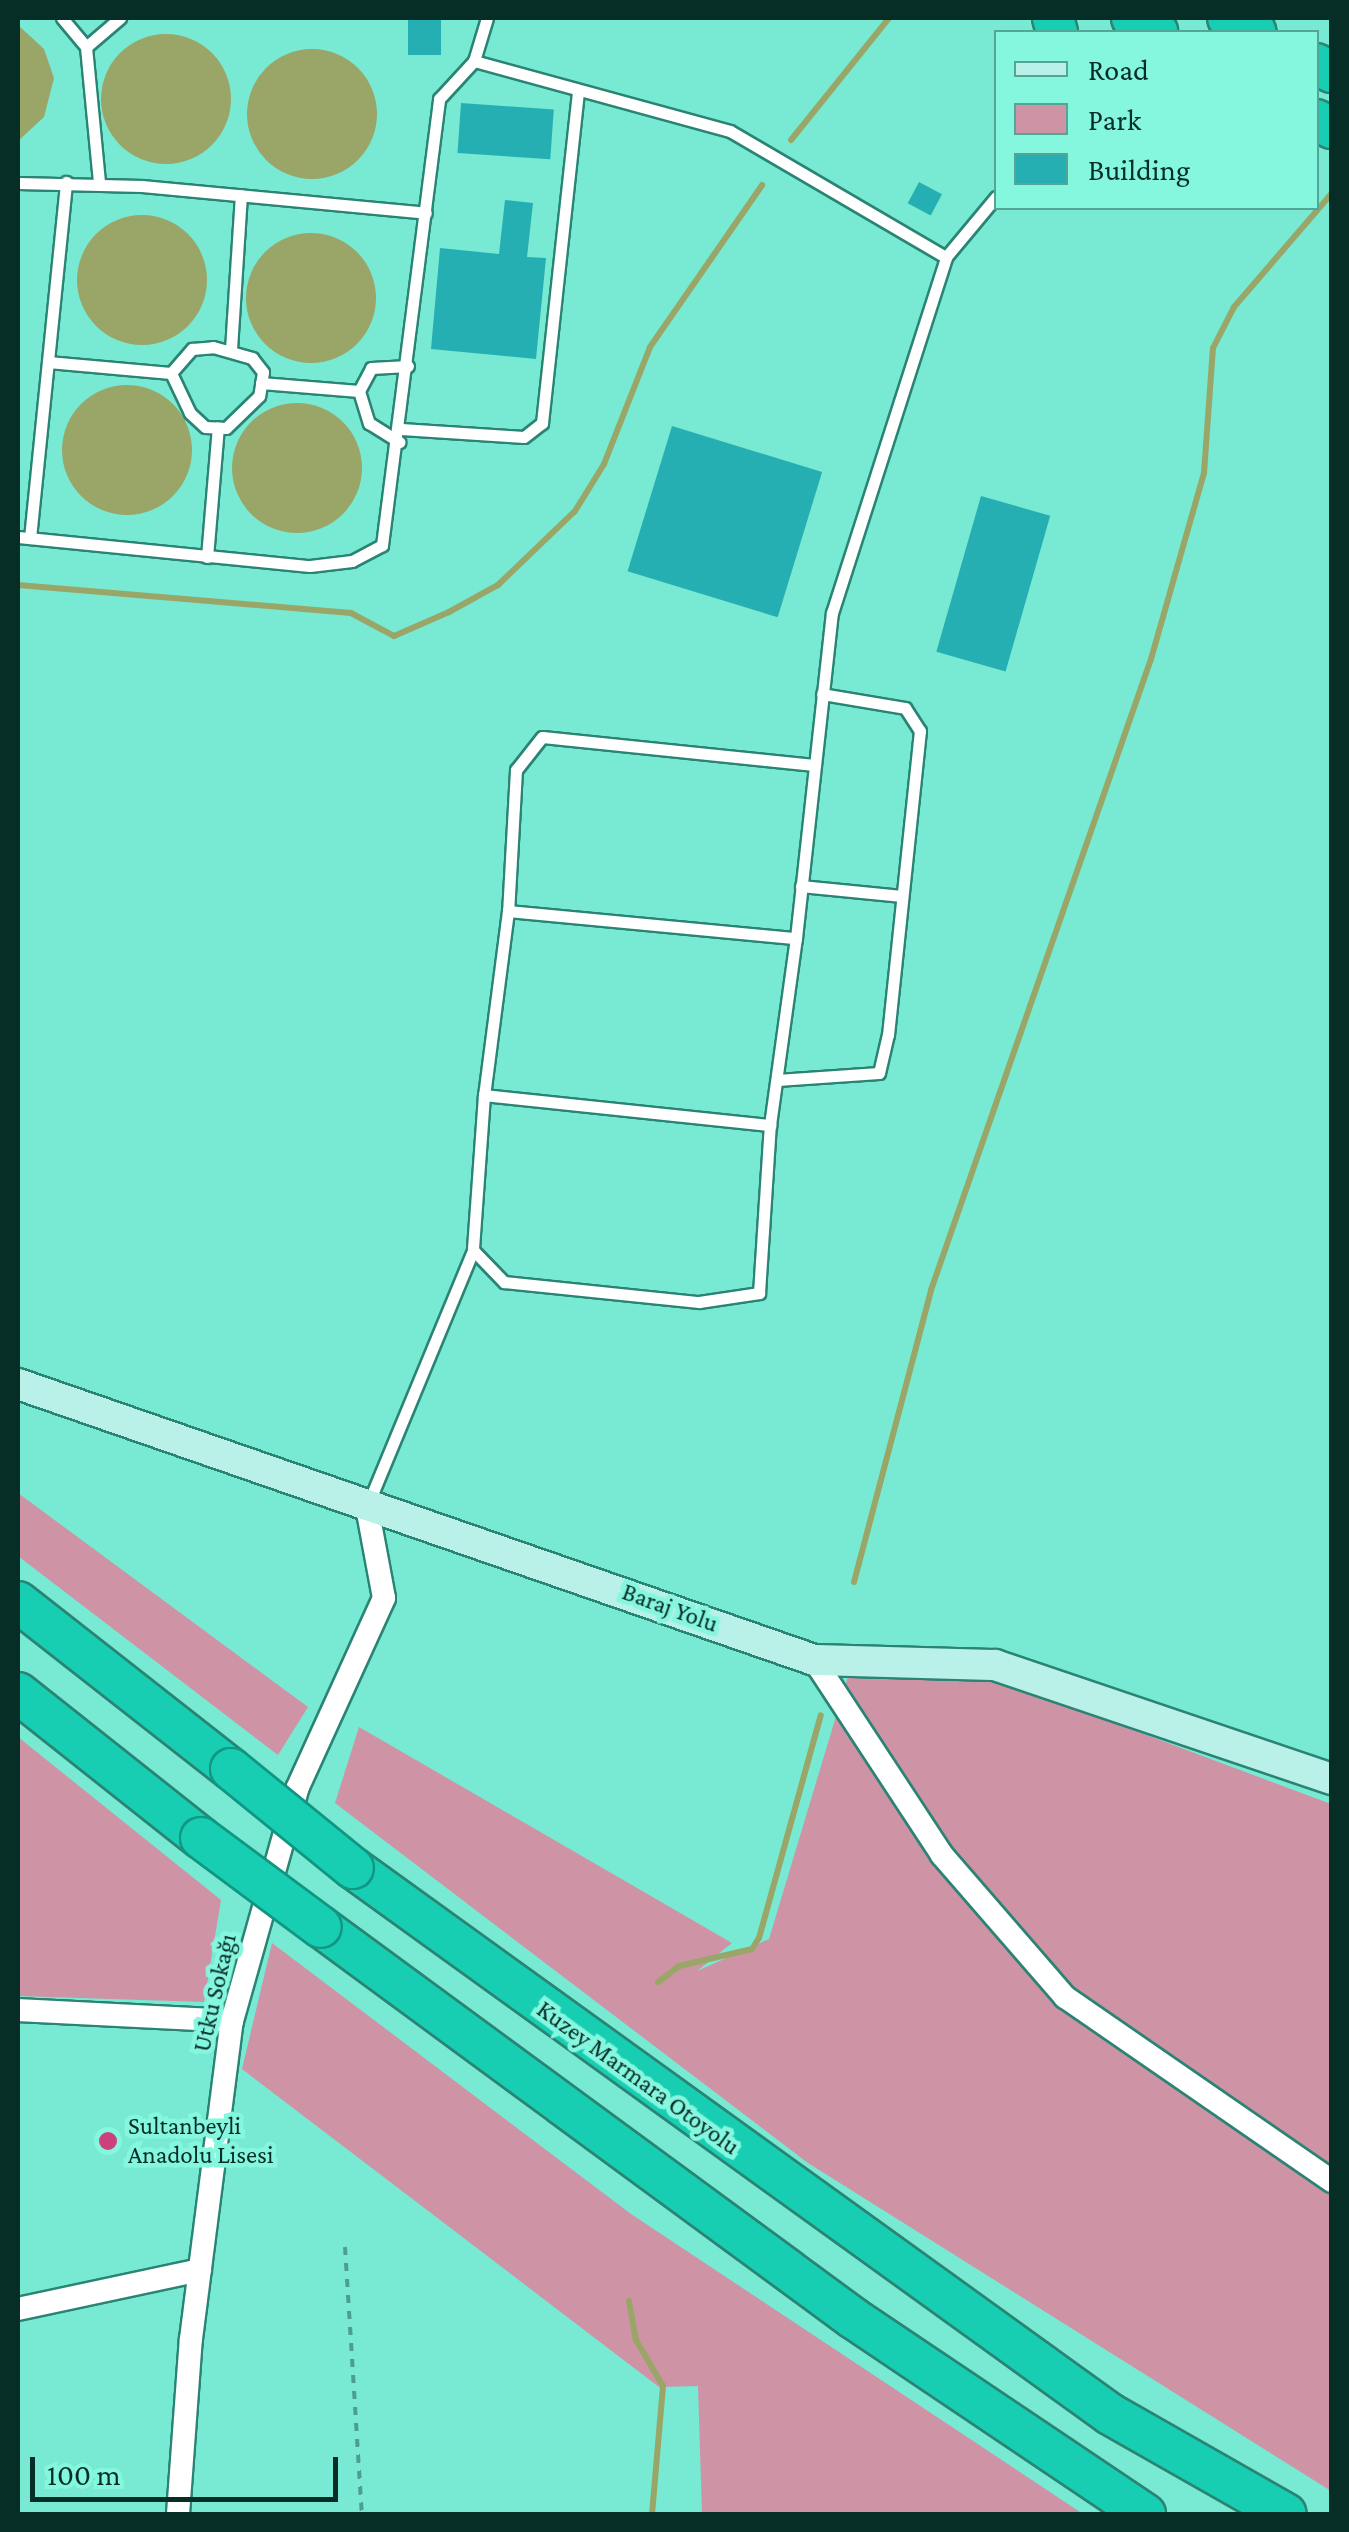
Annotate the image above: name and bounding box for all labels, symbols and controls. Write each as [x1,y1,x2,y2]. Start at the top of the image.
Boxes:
legend [994,30,1319,210]
text: Road [1088,53,1149,86]
text: Park [1088,103,1141,136]
text: Building [1088,153,1190,186]
street label: Baraj Yolu [618,1577,722,1639]
street label: Utku Sokağı [187,1931,243,2055]
street label: Kuzey Marmara Otoyolu [531,1994,745,2162]
place label: Sultanbeyli Anadolu Lisesi [128,2112,273,2171]
marker: Sultanbeyli Anadolu Lisesi [97,2130,119,2152]
scale bar [35,2437,342,2499]
text: 100 m [47,2458,121,2491]

